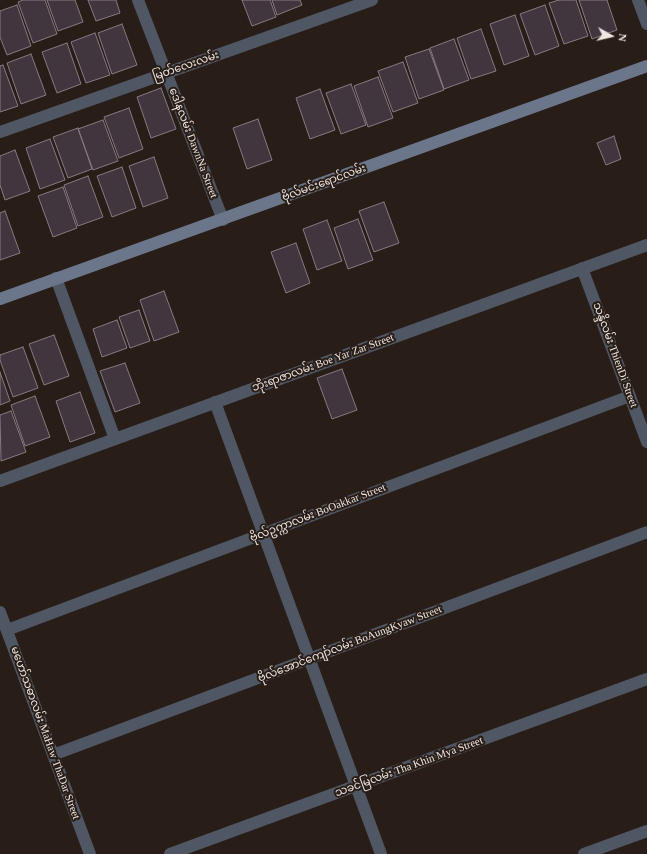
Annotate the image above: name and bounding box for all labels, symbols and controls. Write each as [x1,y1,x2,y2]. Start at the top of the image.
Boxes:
north arrow [591,16,631,56]
text: N [616,33,629,42]
street label: မြတ်လေးလမ်း [151,49,221,83]
street label: ဒေါနလမ်း DawnNa Street [166,86,220,200]
street label: ဗိုလ်မင်းရောင်လမ်း [280,162,368,204]
street label: သန္ဒိလမ်း ThienDi Street [590,301,640,409]
street label: ဘိုးရာဇာလမ်း Boe Yar Zar Street [250,331,396,395]
street label: ဗိုလ်ဥက္ကာလမ်း BoOakkar Street [248,481,388,545]
street label: ဗိုလ်အောင်ကျော်လမ်း BoAungKyaw Street [256,603,444,685]
street label: မဟော်သဓာလမ်း MaHaw ThaDar Street [8,645,82,821]
street label: သခင်မြလမ်း Tha Khin Mya Street [333,734,485,800]

